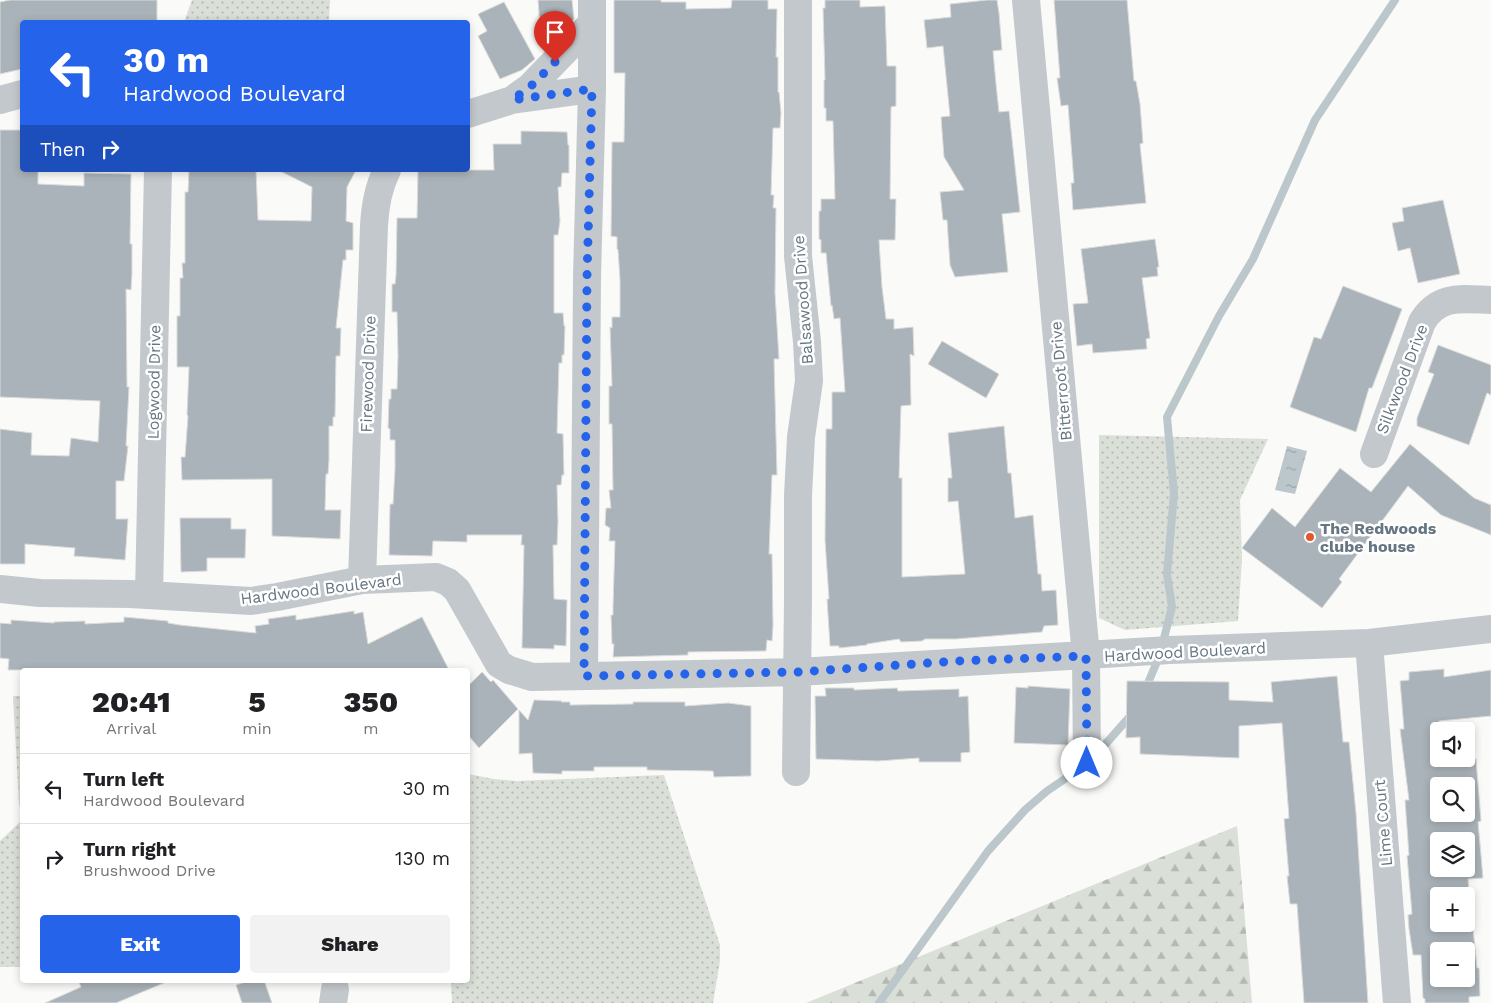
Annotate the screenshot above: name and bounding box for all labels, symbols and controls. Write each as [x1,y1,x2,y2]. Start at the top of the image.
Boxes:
pin [534,11,576,62]
icon: arrive [541,18,569,46]
text: 30 m [123,39,209,81]
icon: left [40,40,105,105]
text: Hardwood Boulevard [123,81,346,106]
icon: right [96,135,124,163]
text: Then [40,138,86,161]
street label: Balsawood Drive [789,235,817,365]
street label: Firewood Drive [356,315,380,433]
street label: Bitterroot Drive [1046,320,1076,442]
street label: Silkwood Drive [1372,321,1432,437]
street label: Logwood Drive [143,324,165,440]
place label: The Redwoods clube house [1320,519,1437,556]
marker: The Redwoods clube house [1304,531,1316,543]
street label: Hardwood Boulevard [239,570,403,608]
street label: Hardwood Boulevard [1104,638,1266,666]
text: 20:41 [92,684,171,719]
text: 5 [248,684,266,719]
text: 350 [343,684,398,719]
text: Arrival [106,719,156,738]
text: min [242,719,272,738]
text: m [363,719,379,738]
map controls [1430,722,1475,987]
button: sound [1430,722,1475,767]
position arrow [1060,736,1112,788]
text: Turn left [83,768,164,791]
icon: left [40,775,68,803]
text: 30 m [403,777,450,800]
button: search [1430,777,1475,822]
street label: Lime Court [1370,779,1396,867]
text: Hardwood Boulevard [83,791,245,810]
button: layers [1430,832,1475,877]
text: Turn right [83,838,176,861]
icon: right [40,845,68,873]
text: 130 m [395,847,450,870]
text: Brushwood Drive [83,861,216,880]
button: + [1430,887,1475,932]
button: Exit [40,915,240,973]
button: Share [250,915,450,973]
button: − [1430,942,1475,987]

